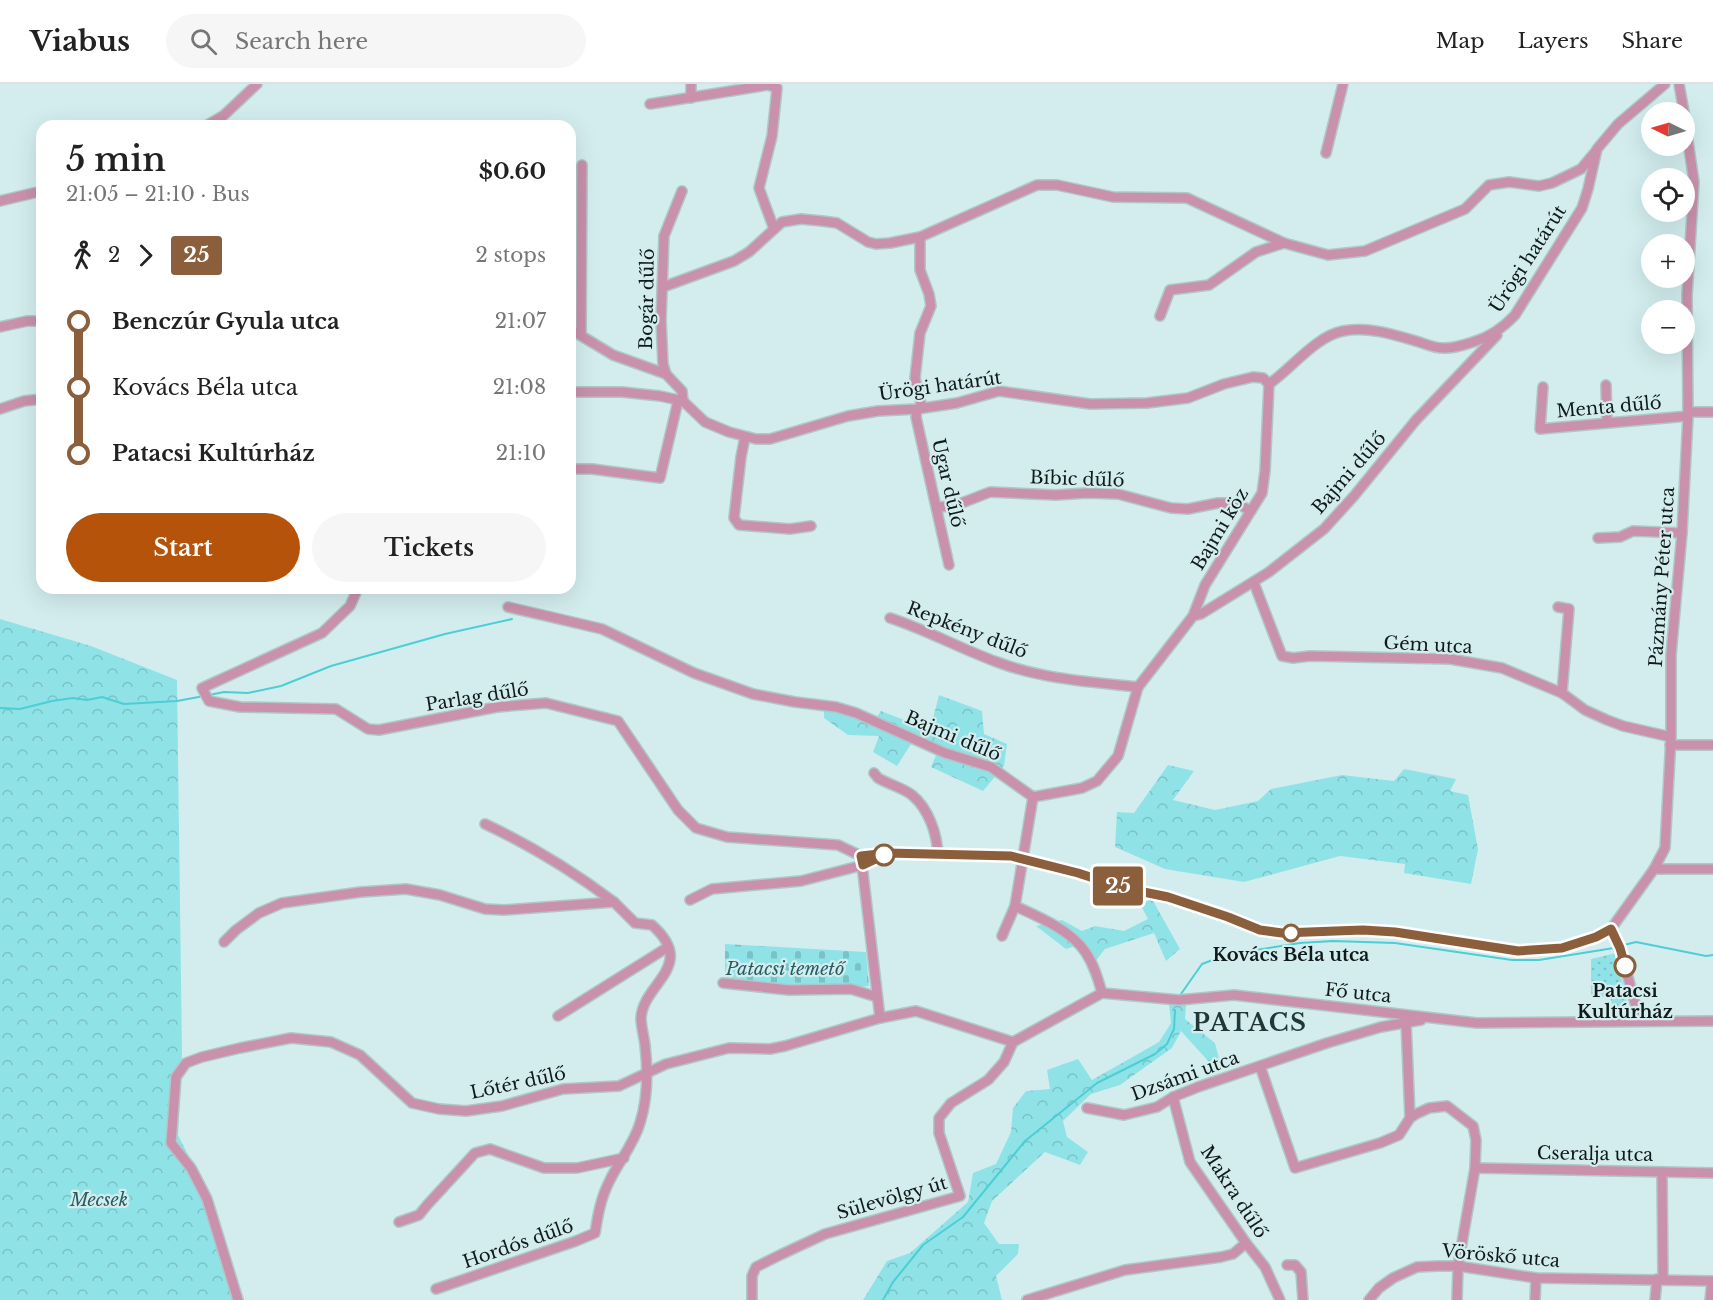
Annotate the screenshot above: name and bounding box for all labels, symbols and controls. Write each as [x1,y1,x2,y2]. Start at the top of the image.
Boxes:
search box [166,14,586,68]
text: Viabus [30,24,130,59]
icon: search [187,25,220,58]
text: Search here [235,28,368,55]
text: Map [1436,28,1485,54]
text: Layers [1518,28,1589,54]
text: Share [1622,28,1683,54]
north arrow [1641,102,1695,156]
map controls [1641,102,1695,354]
text: 5 min [66,139,166,180]
text: $0.60 [479,158,546,185]
button: locate [1641,168,1695,222]
text: 21:05 – 21:10 · Bus [66,182,250,206]
street label: Ürögi határút [1484,200,1571,317]
button: + [1641,234,1695,288]
icon: walk [66,239,99,272]
icon: forward [129,239,162,272]
text: 25 [183,242,210,268]
text: 2 [108,243,120,267]
text: 2 stops [476,243,546,267]
street label: Bogár dűlő [635,248,659,350]
button: − [1641,300,1695,354]
text: Benczúr Gyula utca [112,308,340,335]
text: 21:07 [495,309,546,333]
street label: Ürögi határút [877,365,1003,406]
text: Kovács Béla utca [112,374,298,401]
text: 21:08 [493,375,546,399]
street label: Menta dűlő [1556,391,1663,423]
street label: Bajmi dűlő [1307,427,1391,519]
street label: Ugar dűlő [927,436,969,530]
text: Patacsi Kultúrház [112,440,315,467]
text: 21:10 [496,441,546,465]
street label: Bíbic dűlő [1029,466,1125,492]
street label: Bajmi köz [1187,484,1253,574]
street label: Pázmány Péter utca [1645,486,1679,668]
button: Start [66,513,300,582]
button: Tickets [312,513,546,582]
street label: Repkény dűlő [904,597,1031,663]
street label: Gém utca [1383,632,1473,658]
street label: Parlag dűlő [424,678,530,716]
street label: Bajmi dűlő [902,706,1004,766]
unlabelled marker [873,844,895,866]
line badge: 25 [1091,866,1145,906]
text: 25 [1105,873,1131,899]
marker: Kovács Béla utca [1282,924,1300,942]
place label: Kovács Béla utca [1213,944,1370,966]
marker: Patacsi Kultúrház [1614,955,1636,977]
park label: Patacsi temető [725,958,846,980]
street label: Fő utca [1324,979,1392,1007]
place label: Patacsi Kultúrház [1577,980,1673,1023]
district label: PATACS [1193,1008,1307,1037]
street label: Dzsámi utca [1128,1046,1242,1106]
street label: Lőtér dűlő [468,1062,568,1104]
street label: Makra dűlő [1196,1142,1272,1243]
street label: Cseralja utca [1537,1142,1653,1166]
street label: Sülevölgy út [834,1172,950,1224]
park label: Mecsek [69,1189,128,1211]
street label: Hordós dűlő [460,1215,576,1273]
street label: Vöröskő utca [1440,1240,1561,1272]

